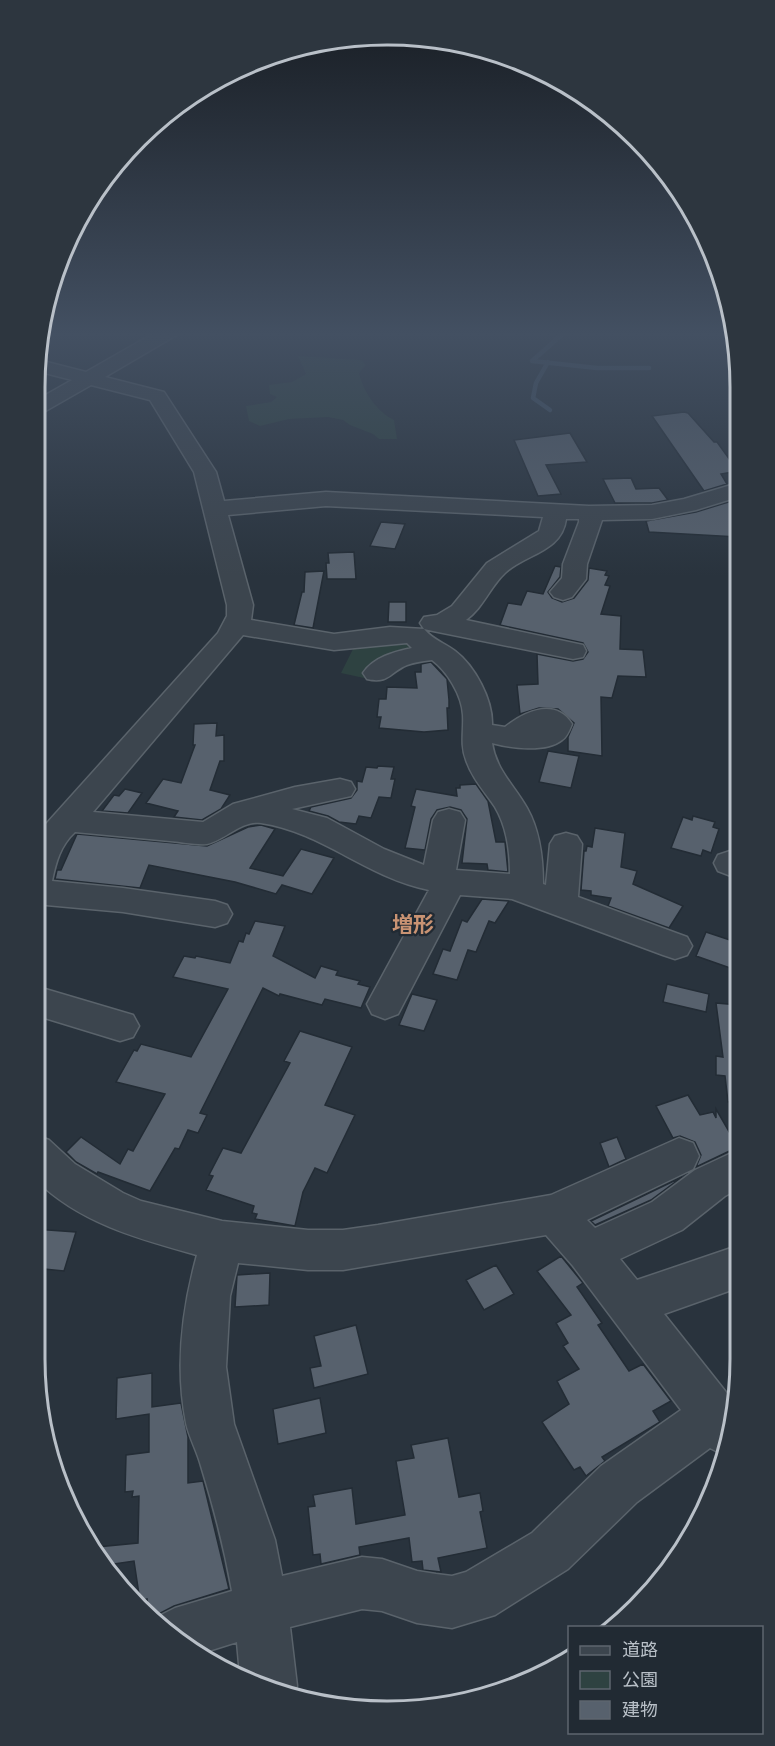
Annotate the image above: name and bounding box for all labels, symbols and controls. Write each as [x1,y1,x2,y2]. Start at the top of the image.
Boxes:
district label: 増形 [392,912,434,937]
legend [568,1626,763,1734]
text: 道路 [622,1639,658,1660]
text: 公園 [622,1669,658,1690]
text: 建物 [622,1699,658,1720]

